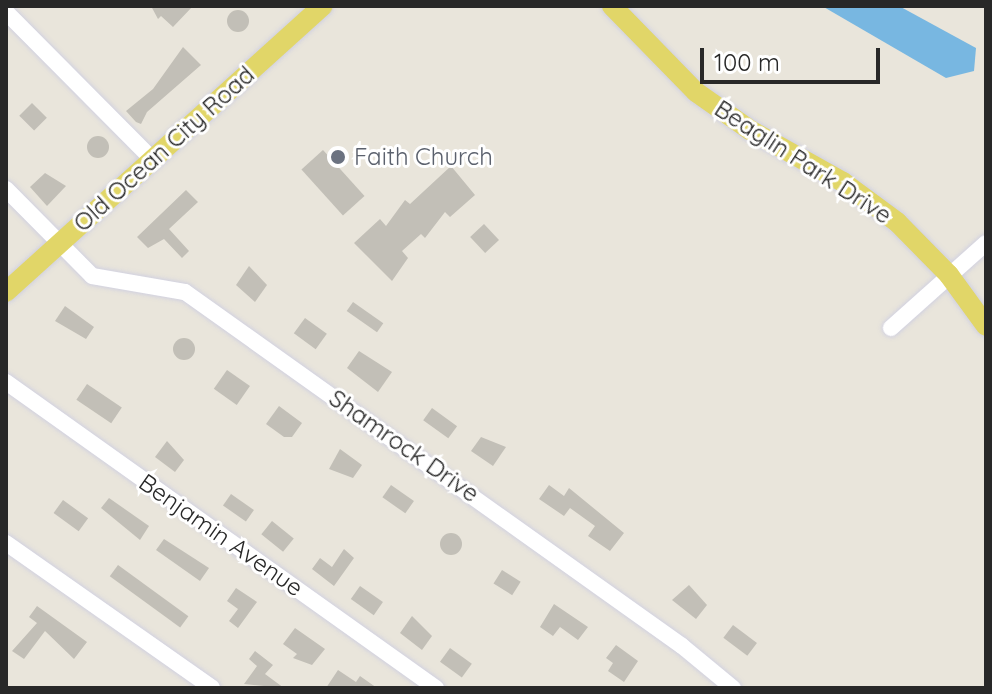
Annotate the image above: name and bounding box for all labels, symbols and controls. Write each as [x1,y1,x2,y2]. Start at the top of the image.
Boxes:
scale bar [704,32,884,82]
text: 100 m [714,47,780,77]
street label: Old Ocean City Road [68,60,260,238]
street label: Beaglin Park Drive [709,94,897,230]
place label: Faith Church [354,143,493,171]
marker: Faith Church [329,148,347,166]
street label: Shamrock Drive [324,384,484,508]
street label: Benjamin Avenue [133,468,309,602]

